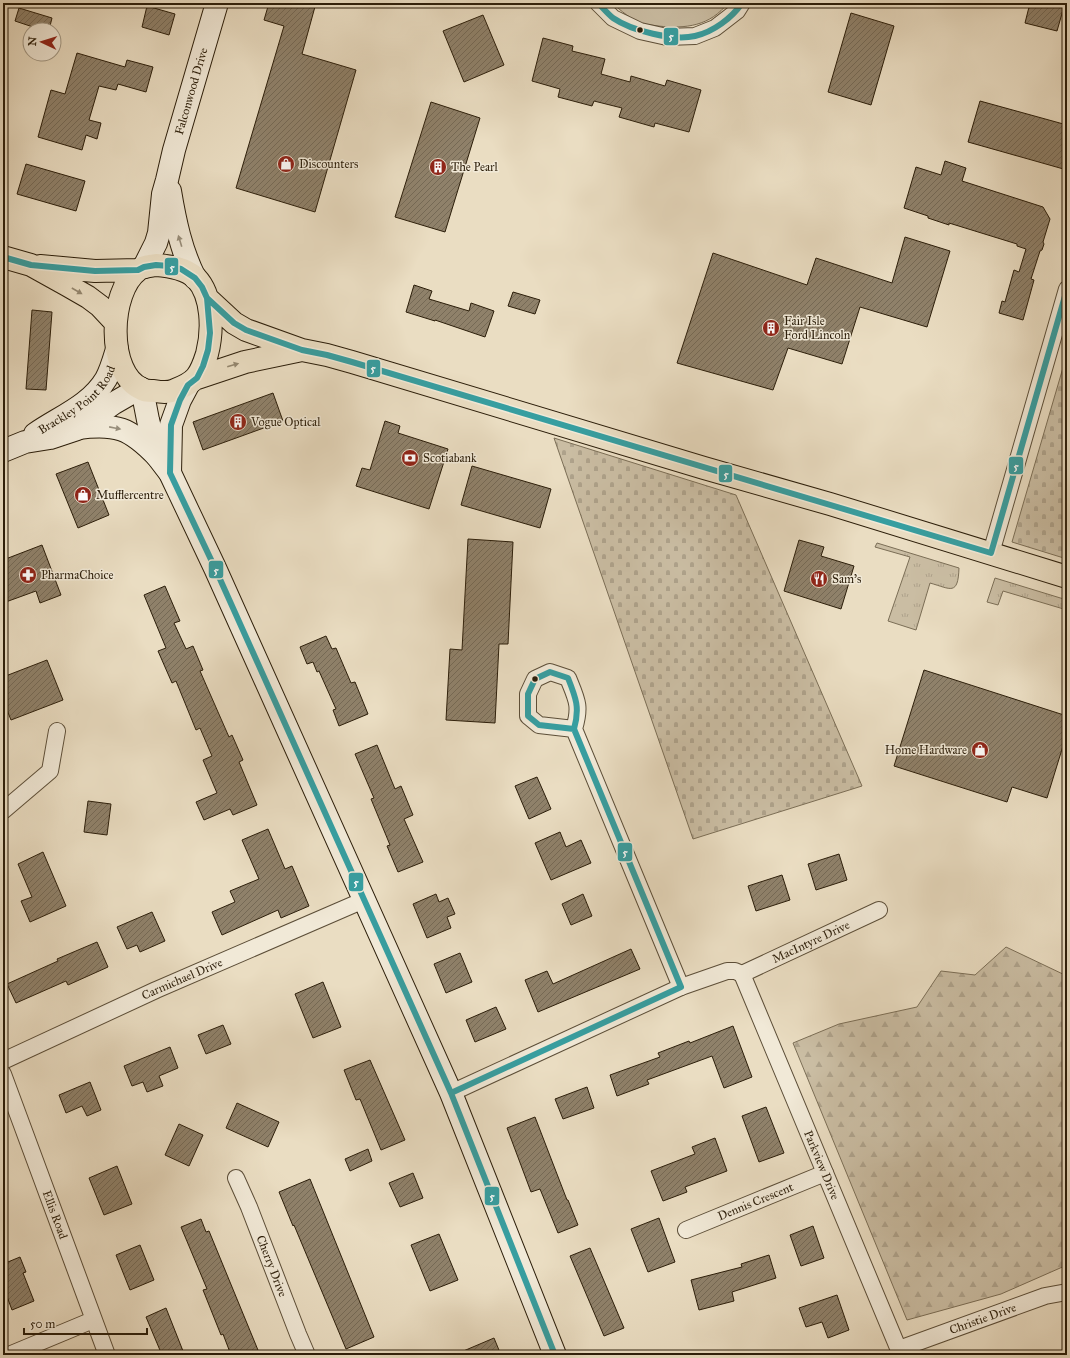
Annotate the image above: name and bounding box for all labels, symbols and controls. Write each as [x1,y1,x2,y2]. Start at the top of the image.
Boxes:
north arrow [22,22,62,62]
unlabelled marker [635,25,645,35]
line badge: 5 [663,27,679,46]
text: 5 [668,30,674,43]
text: N [26,36,39,46]
street label: Falconwood Drive [172,46,211,136]
shop icon: Discounters [276,154,296,174]
place label: Discounters [299,157,358,171]
building icon: The Pearl [428,157,448,177]
place label: The Pearl [451,160,499,174]
one-way arrow [177,235,183,247]
line badge: 5 [164,257,179,276]
text: 5 [169,261,175,274]
one-way arrow [71,287,83,294]
place label: Fair Isle Ford Lincoln [784,314,851,342]
building icon: Fair Isle Ford Lincoln [761,318,781,338]
line badge: 5 [366,359,381,378]
one-way arrow [228,362,240,368]
text: 5 [370,362,376,375]
street label: Brackley Point Road [36,364,118,437]
building icon: Vogue Optical [228,412,248,432]
place label: Vogue Optical [250,415,321,430]
one-way arrow [109,425,121,431]
bank icon: Scotiabank [400,448,420,468]
place label: Scotiabank [423,451,477,465]
line badge: 5 [1008,456,1024,475]
text: 5 [1013,460,1019,473]
line badge: 5 [718,464,733,483]
text: 5 [723,468,729,481]
shop icon: Mufflercentre [73,485,93,505]
place label: Mufflercentre [96,488,164,502]
line badge: 5 [208,560,224,579]
text: 5 [213,564,219,577]
pharmacy icon: PharmaChoice [18,565,38,585]
place label: PharmaChoice [41,568,114,582]
restaurant icon: Sam's [809,569,829,589]
place label: Sam's [832,572,861,586]
unlabelled marker [530,674,540,684]
shop icon: Home Hardware [970,740,990,760]
place label: Home Hardware [885,743,967,757]
line badge: 5 [617,842,633,862]
text: 5 [622,846,628,859]
line badge: 5 [348,872,364,892]
text: 5 [353,876,359,889]
street label: MacIntyre Drive [770,918,852,966]
street label: Carmichael Drive [139,955,224,1003]
street label: Parkview Drive [801,1128,842,1202]
street label: Dennis Crescent [715,1180,796,1223]
line badge: 5 [484,1186,500,1206]
street label: Ellis Road [40,1188,70,1241]
text: 5 [489,1190,495,1203]
street label: Cherry Drive [254,1233,290,1299]
street label: Christie Drive [947,1300,1018,1337]
scale bar [24,1310,147,1336]
text: 50 m [30,1317,55,1331]

